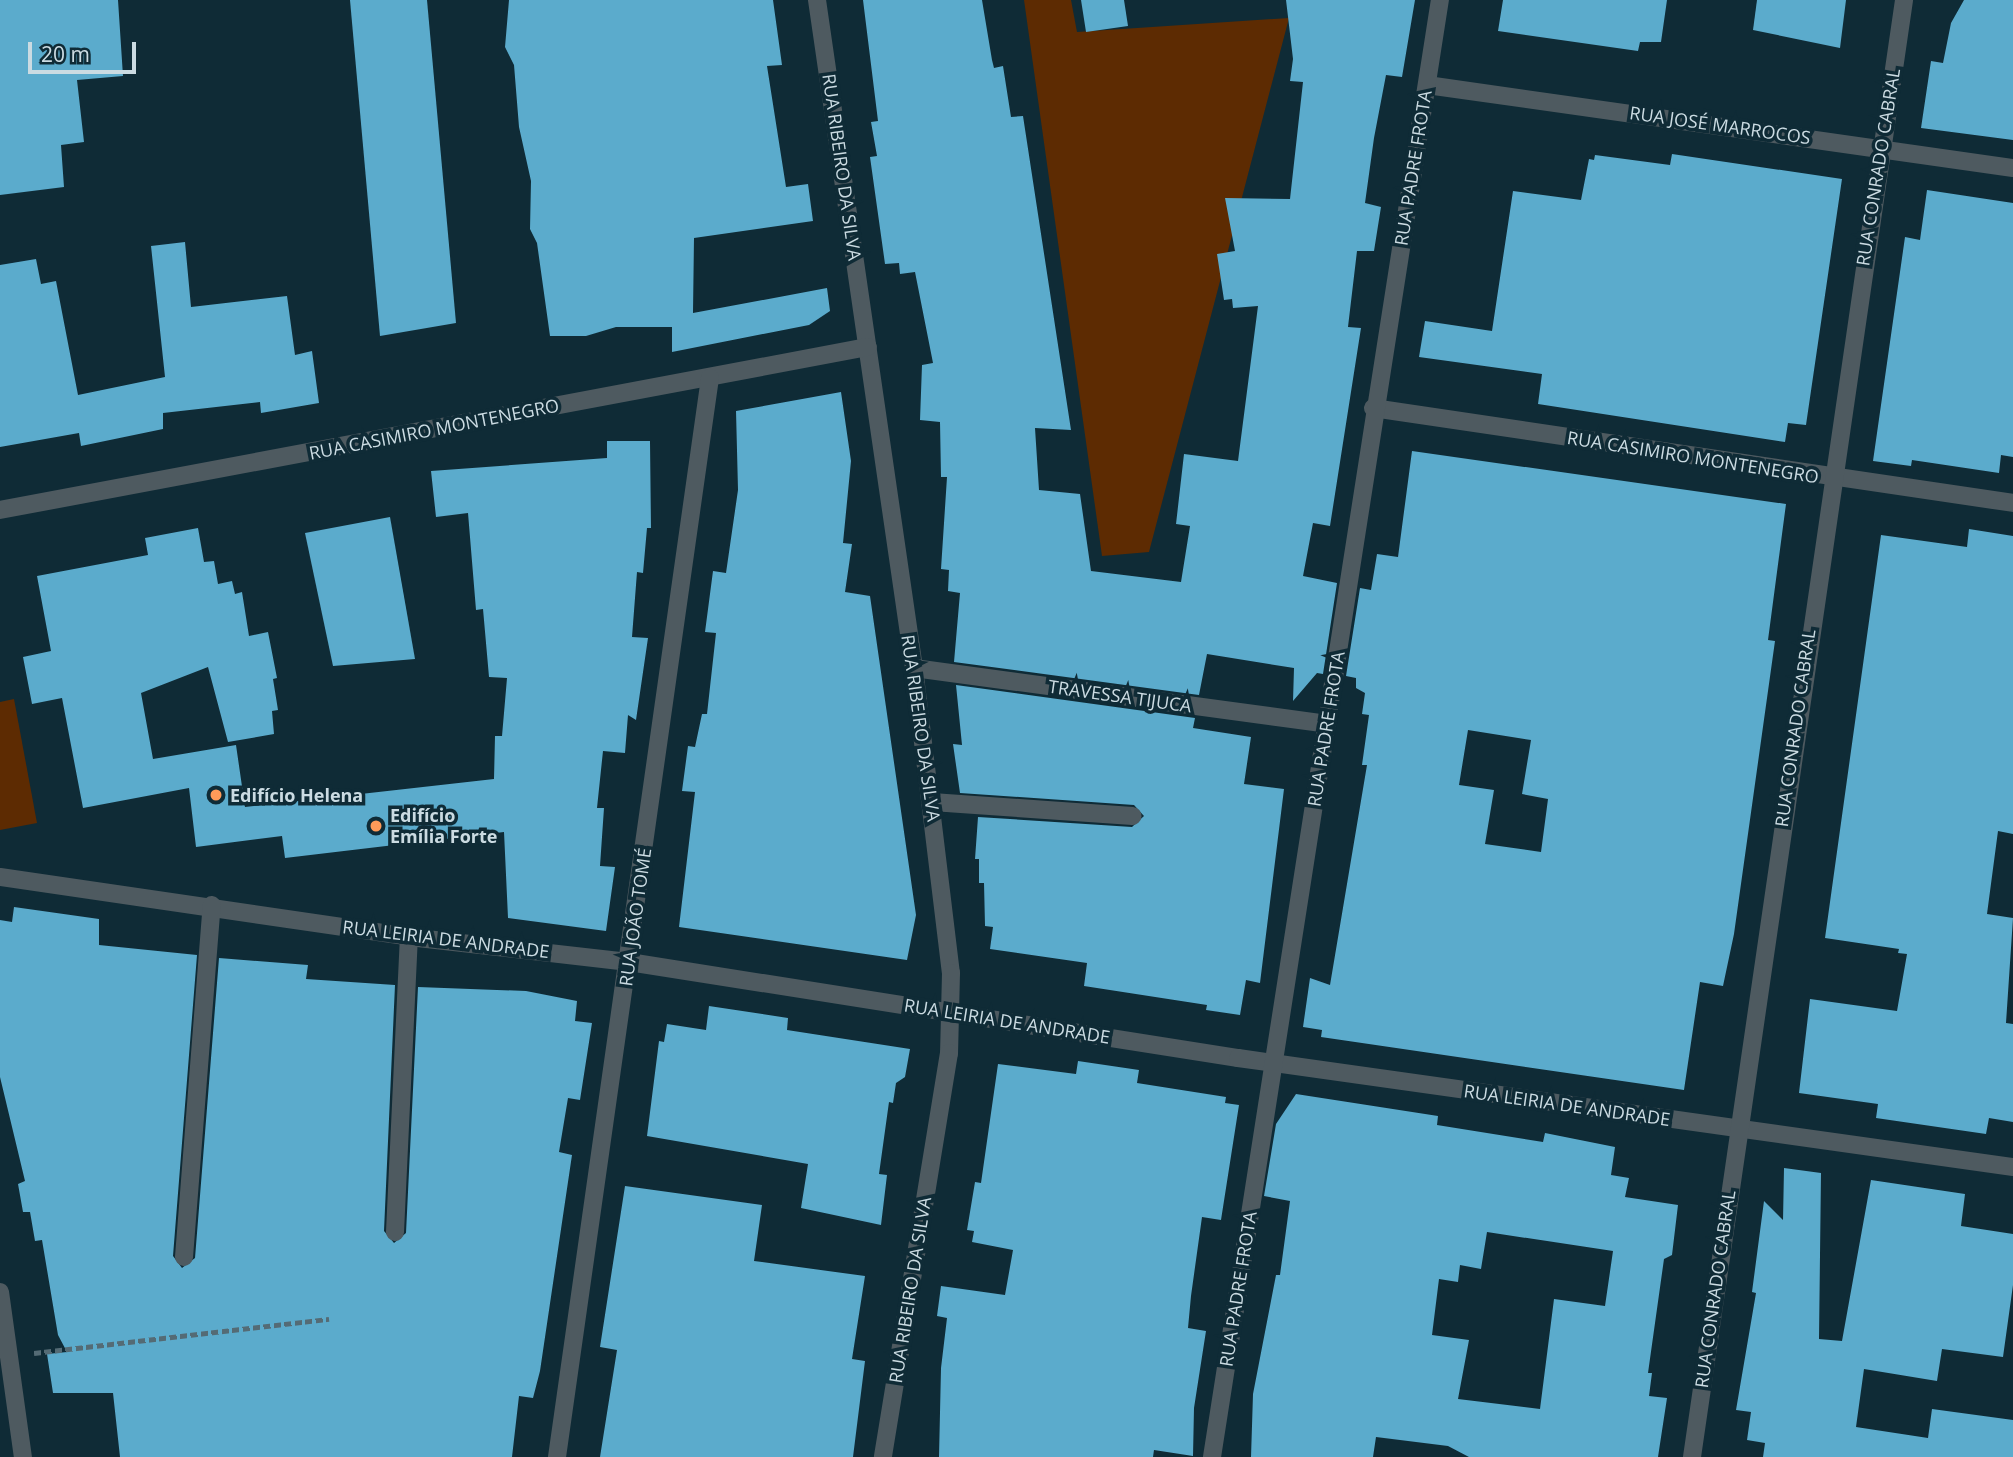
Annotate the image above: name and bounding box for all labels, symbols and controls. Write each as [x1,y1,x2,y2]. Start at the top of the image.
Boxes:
scale bar [32,28,140,72]
text: 20 m [41,40,90,68]
street label: RUA CONRADO CABRAL [1852,67,1904,267]
street label: RUA RIBEIRO DA SILVA [818,72,866,262]
street label: RUA PADRE FROTA [1390,89,1436,247]
street label: RUA JOSÉ MARROCOS [1628,102,1812,148]
street label: RUA CASIMIRO MONTENEGRO [307,394,561,464]
street label: RUA CASIMIRO MONTENEGRO [1566,426,1820,488]
street label: RUA CONRADO CABRAL [1770,628,1820,828]
street label: RUA RIBEIRO DA SILVA [897,633,945,823]
street label: RUA PADRE FROTA [1303,650,1349,808]
street label: TRAVESSA TIJUCA [1047,675,1193,717]
place label: Edifício Helena [230,784,363,806]
marker: Edifício Helena [208,787,224,803]
place label: Edifício Emília Forte [390,805,497,848]
marker: Edifício Emília Forte [368,818,384,834]
street label: RUA JOÃO TOMÉ [615,847,655,987]
street label: RUA LEIRIA DE ANDRADE [341,916,551,962]
street label: RUA LEIRIA DE ANDRADE [902,994,1112,1048]
street label: RUA LEIRIA DE ANDRADE [1462,1080,1672,1130]
street label: RUA CONRADO CABRAL [1690,1189,1740,1389]
street label: RUA RIBEIRO DA SILVA [885,1195,935,1385]
street label: RUA PADRE FROTA [1215,1210,1261,1368]

